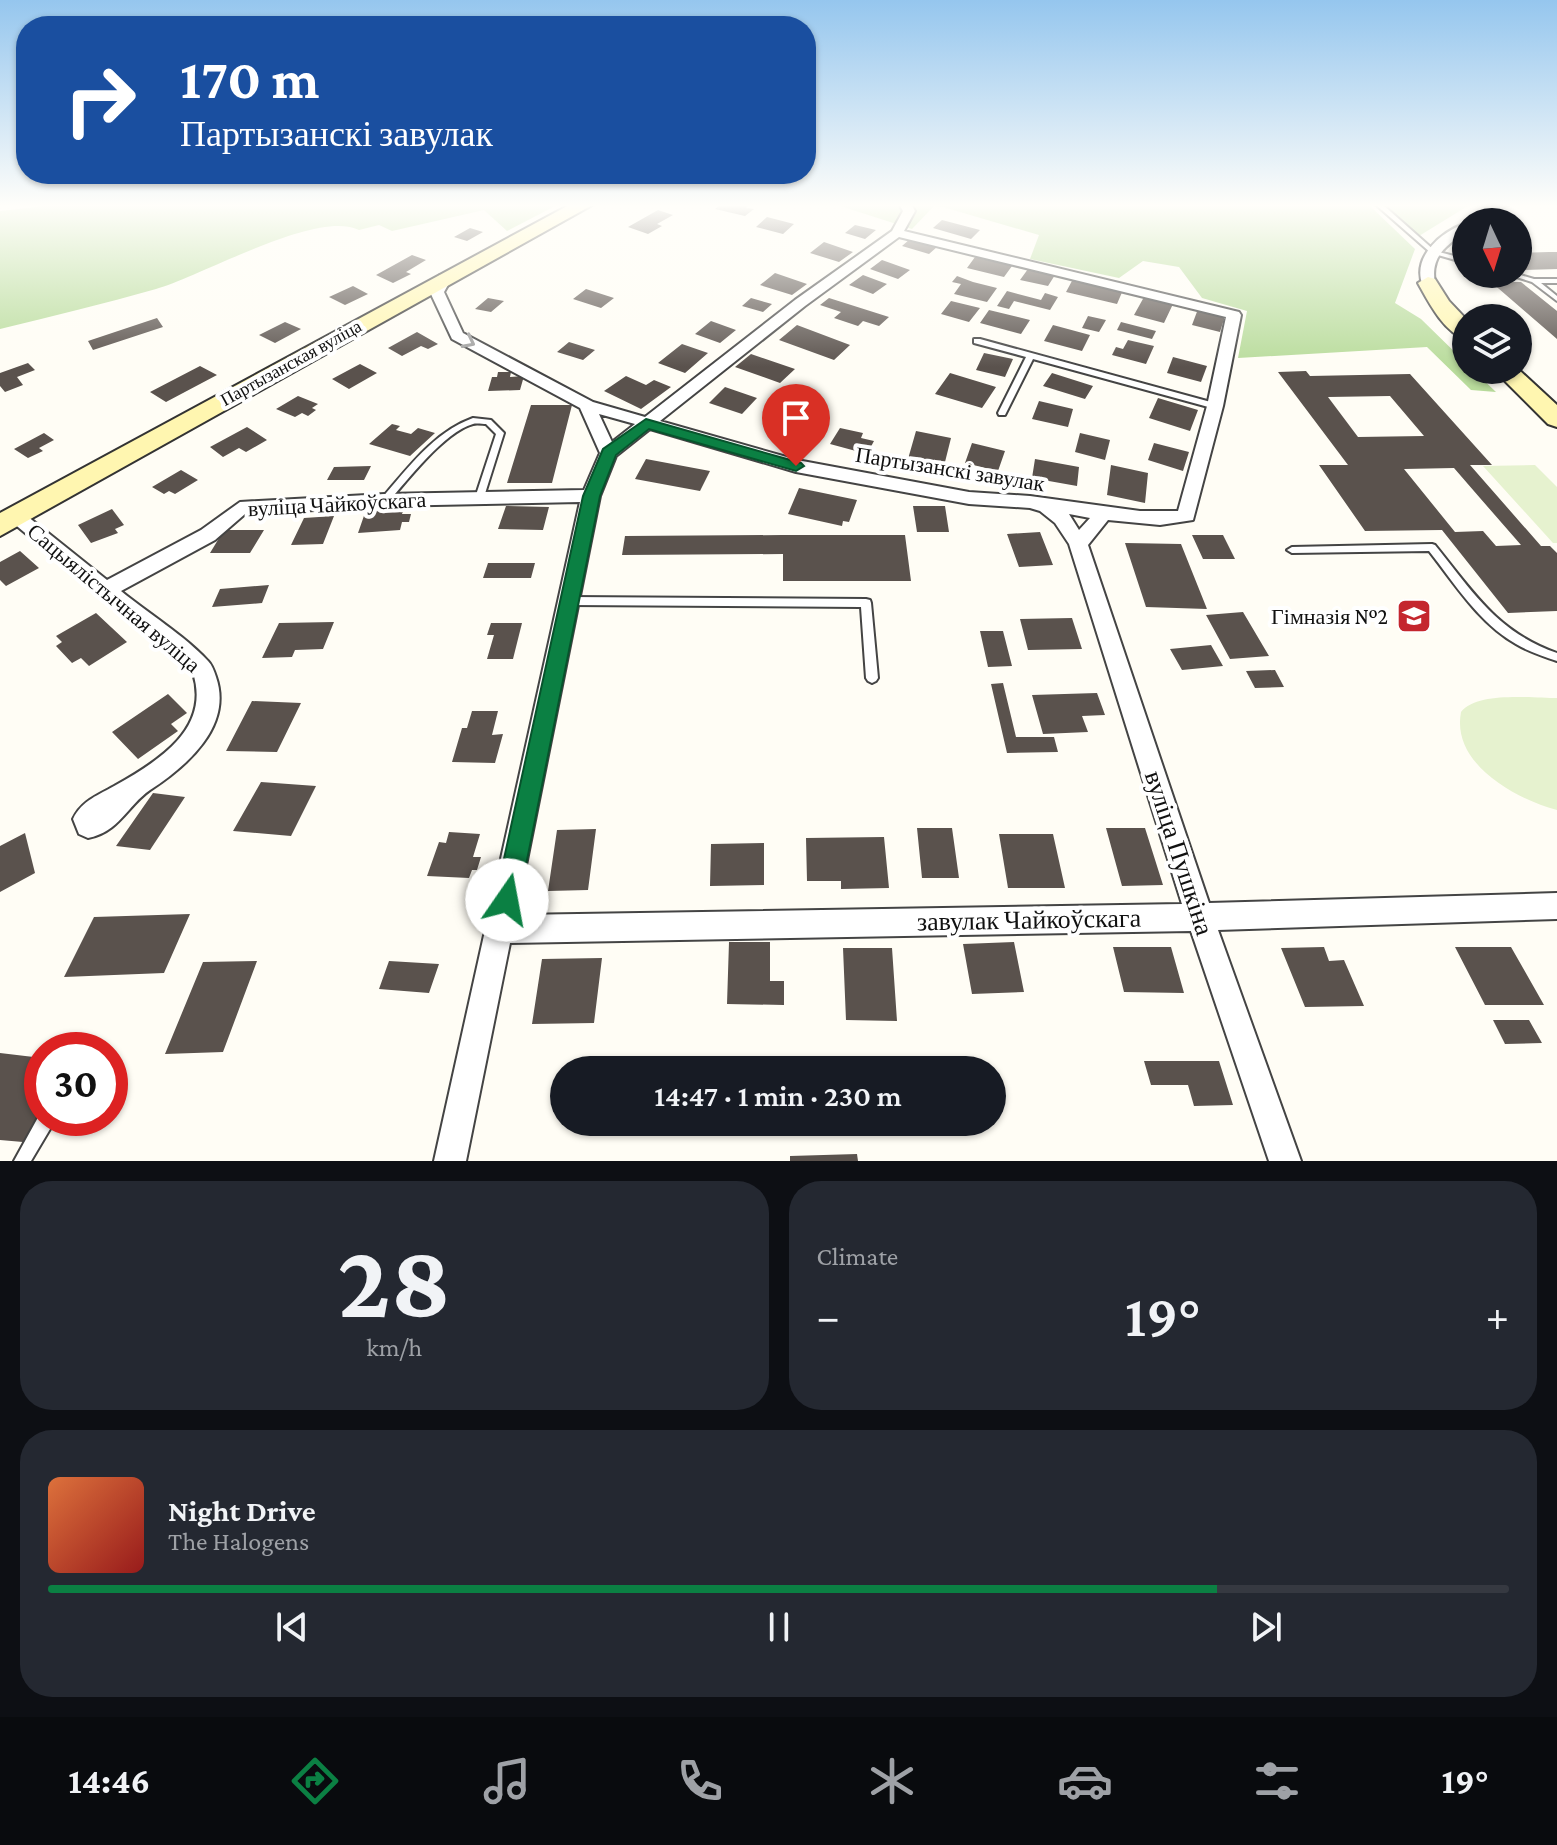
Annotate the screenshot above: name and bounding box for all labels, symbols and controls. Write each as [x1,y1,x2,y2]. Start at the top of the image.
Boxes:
icon: right [48,48,152,152]
text: 170 m [180,48,319,110]
text: Партызанскі завулак [180,114,493,154]
north arrow [1452,208,1532,288]
map controls [1452,208,1532,384]
button: layers [1452,304,1532,384]
street label: Партызанская вуліца [217,316,365,410]
one-way arrow [460,332,475,347]
pin [762,384,830,466]
icon: arrive [774,396,818,440]
street label: Партызанскі завулак [854,442,1047,496]
street label: вуліца Чайкоўскага [247,487,427,521]
street label: Сацыялістычная вуліца [23,519,206,678]
school or university icon: Гімназія №2 [1395,597,1433,635]
place label: Гімназія №2 [1271,604,1388,629]
street label: вуліца Пушкіна [1139,767,1219,939]
position arrow [465,858,549,942]
street label: завулак Чайкоўскага [917,904,1142,936]
speed limit sign: 30 [24,1032,128,1136]
text: 14:47 · 1 min · 230 m [654,1079,902,1112]
text: 28 [337,1223,451,1338]
text: Climate [817,1242,898,1271]
text: 19° [1125,1282,1201,1349]
text: − [817,1292,840,1340]
text: + [1486,1292,1509,1340]
text: km/h [366,1333,422,1362]
text: Night Drive [168,1494,316,1527]
text: The Halogens [168,1527,309,1556]
icon: previous [270,1605,314,1649]
icon: pause [757,1605,801,1649]
icon: next [1244,1605,1288,1649]
icon: directions [287,1753,343,1809]
icon: music [479,1753,535,1809]
icon: phone [672,1753,728,1809]
icon: climate [864,1753,920,1809]
icon: car [1057,1753,1113,1809]
icon: filters [1249,1753,1305,1809]
text: 14:46 [68,1761,150,1801]
text: 19° [1442,1761,1489,1801]

